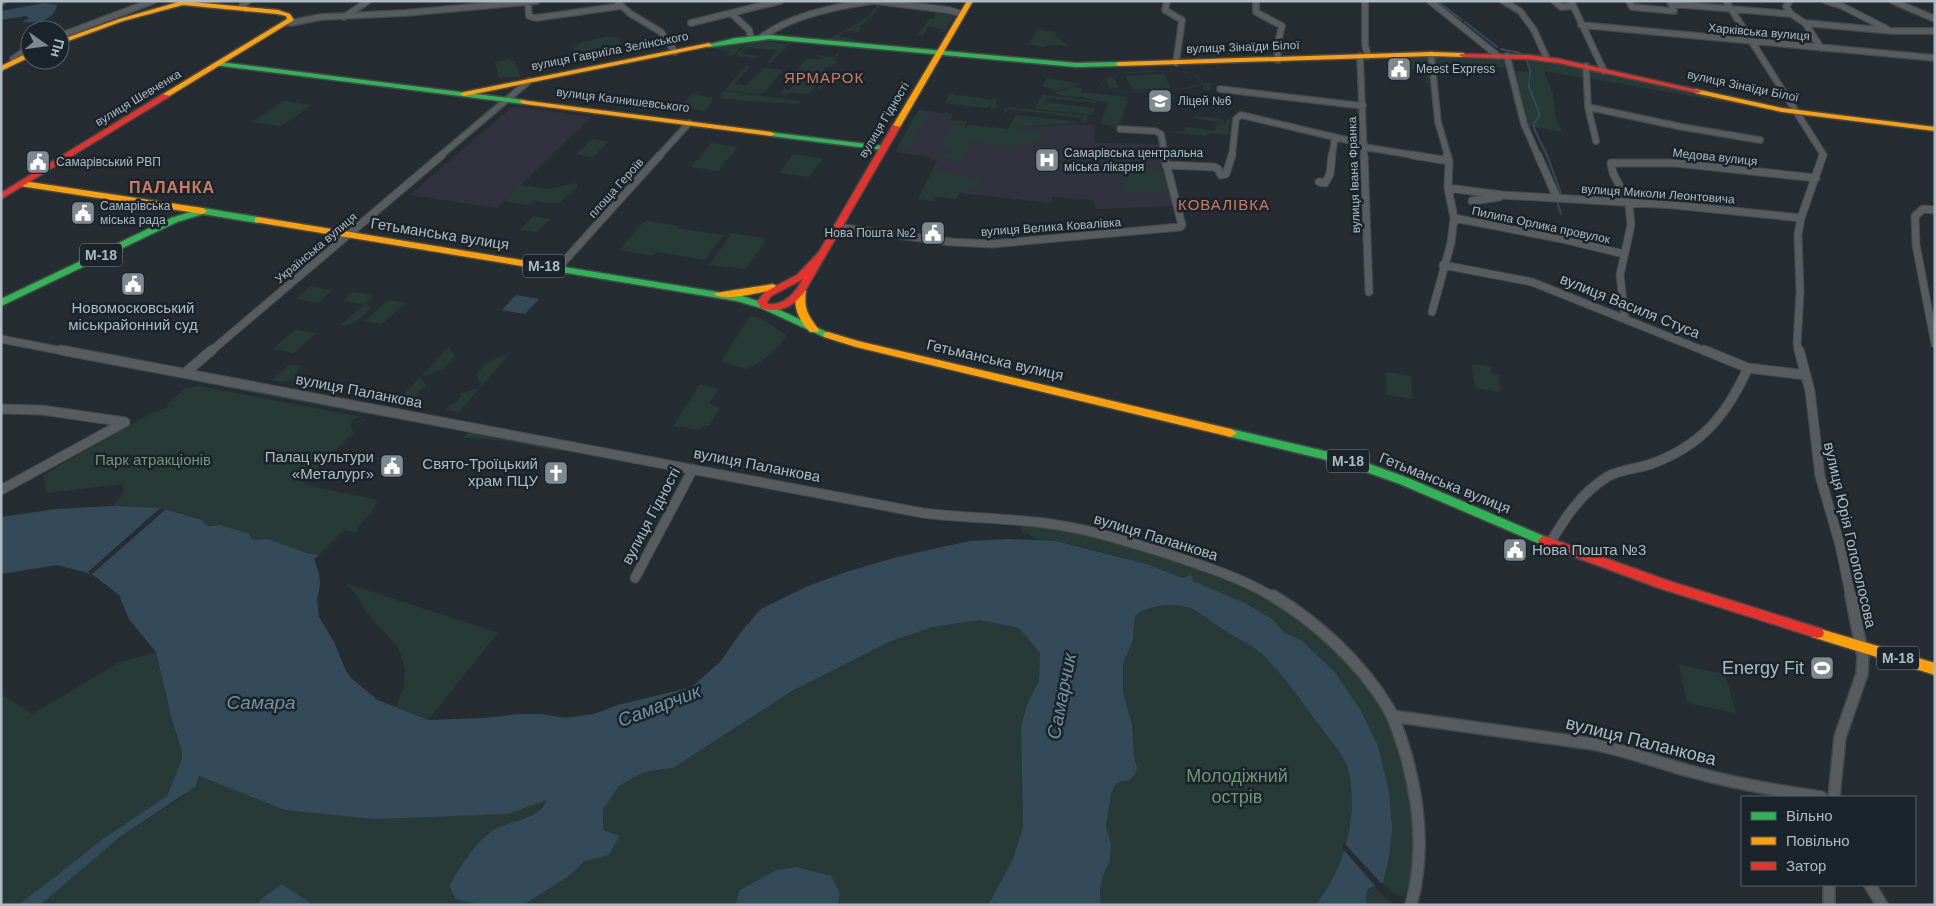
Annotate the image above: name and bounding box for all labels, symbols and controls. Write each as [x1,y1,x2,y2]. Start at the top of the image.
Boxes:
north arrow [20,20,70,70]
street label: Харківська вулиця [1707,21,1811,43]
street label: вулиця Гавриїла Зелінського [530,29,690,73]
text: Пн [48,37,68,59]
street label: вулиця Зінаїди Білої [1186,38,1301,56]
public building icon: Meest Express [1386,56,1412,82]
place label: Meest Express [1416,62,1495,76]
street label: вулиця Шевченка [93,67,184,129]
street label: вулиця Зінаїди Білої [1686,67,1801,105]
district label: ЯРМАРОК [784,69,864,86]
street label: вулиця Гідності [856,80,912,160]
street label: вулиця Калнишевського [556,85,691,115]
school or university icon: Ліцей №6 [1147,88,1173,114]
place label: Ліцей №6 [1178,94,1232,108]
street label: вулиця Івана Франка [1345,116,1363,233]
place label: Самарівська центральна міська лікарня [1064,146,1204,174]
street label: Медова вулиця [1672,146,1758,168]
hospital icon: Самарівська центральна міська лікарня [1034,147,1060,173]
public building icon: Самарівський РВП [25,149,51,175]
place label: Самарівський РВП [56,155,161,169]
street label: площа Героїв [585,155,647,221]
district label: ПАЛАНКА [129,179,215,196]
street label: вулиця Миколи Леонтовича [1581,182,1735,206]
district label: КОВАЛІВКА [1178,196,1270,213]
place label: Самарівська міська рада [100,199,171,227]
public building icon: Самарівська міська рада [70,200,96,226]
street label: Пилипа Орлика провулок [1471,203,1612,247]
street label: Українська вулиця [272,210,360,286]
street label: Гетьманська вулиця [370,214,511,253]
street label: вулиця Велика Ковалівка [980,215,1122,239]
public building icon: Нова Пошта №2 [920,220,946,246]
place label: Нова Пошта №2 [825,226,916,240]
road number: М-18 [80,244,122,266]
road number: М-18 [523,255,565,278]
street label: вулиця Василя Стуса [1558,270,1703,342]
public building icon: Новомосковський міськрайонний суд [120,271,146,297]
place label: Новомосковський міськрайонний суд [68,299,198,333]
street label: Гетьманська вулиця [925,335,1065,384]
street label: вулиця Паланкова [294,370,424,411]
street label: вулиця Юрія Голополосова [1821,440,1880,630]
street label: вулиця Паланкова [692,444,822,485]
place label: Палац культури «Металург» [265,448,374,482]
street label: Гетьманська вулиця [1377,448,1513,517]
road number: М-18 [1327,450,1369,472]
park label: Парк атракціонів [95,451,211,468]
public building icon: Палац культури «Металург» [379,453,405,479]
place label: Свято-Троїцький храм ПЦУ [422,455,538,489]
church icon: Свято-Троїцький храм ПЦУ [543,460,569,486]
street label: вулиця Гідності [618,464,683,567]
street label: вулиця Паланкова [1092,510,1221,564]
public building icon: Нова Пошта №3 [1502,537,1528,563]
place label: Нова Пошта №3 [1532,541,1646,558]
road number: М-18 [1877,646,1919,670]
water label: Самарчик [1043,650,1080,741]
sports icon: Energy Fit [1809,655,1835,681]
place label: Energy Fit [1722,658,1804,678]
water label: Самарчик [615,680,705,731]
water label: Самара [226,692,296,713]
street label: вулиця Паланкова [1564,713,1719,770]
park label: Молодіжний острів [1186,766,1288,807]
legend [1741,796,1916,886]
text: Вільно [1786,807,1833,824]
text: Повільно [1786,832,1850,849]
text: Затор [1786,857,1826,874]

